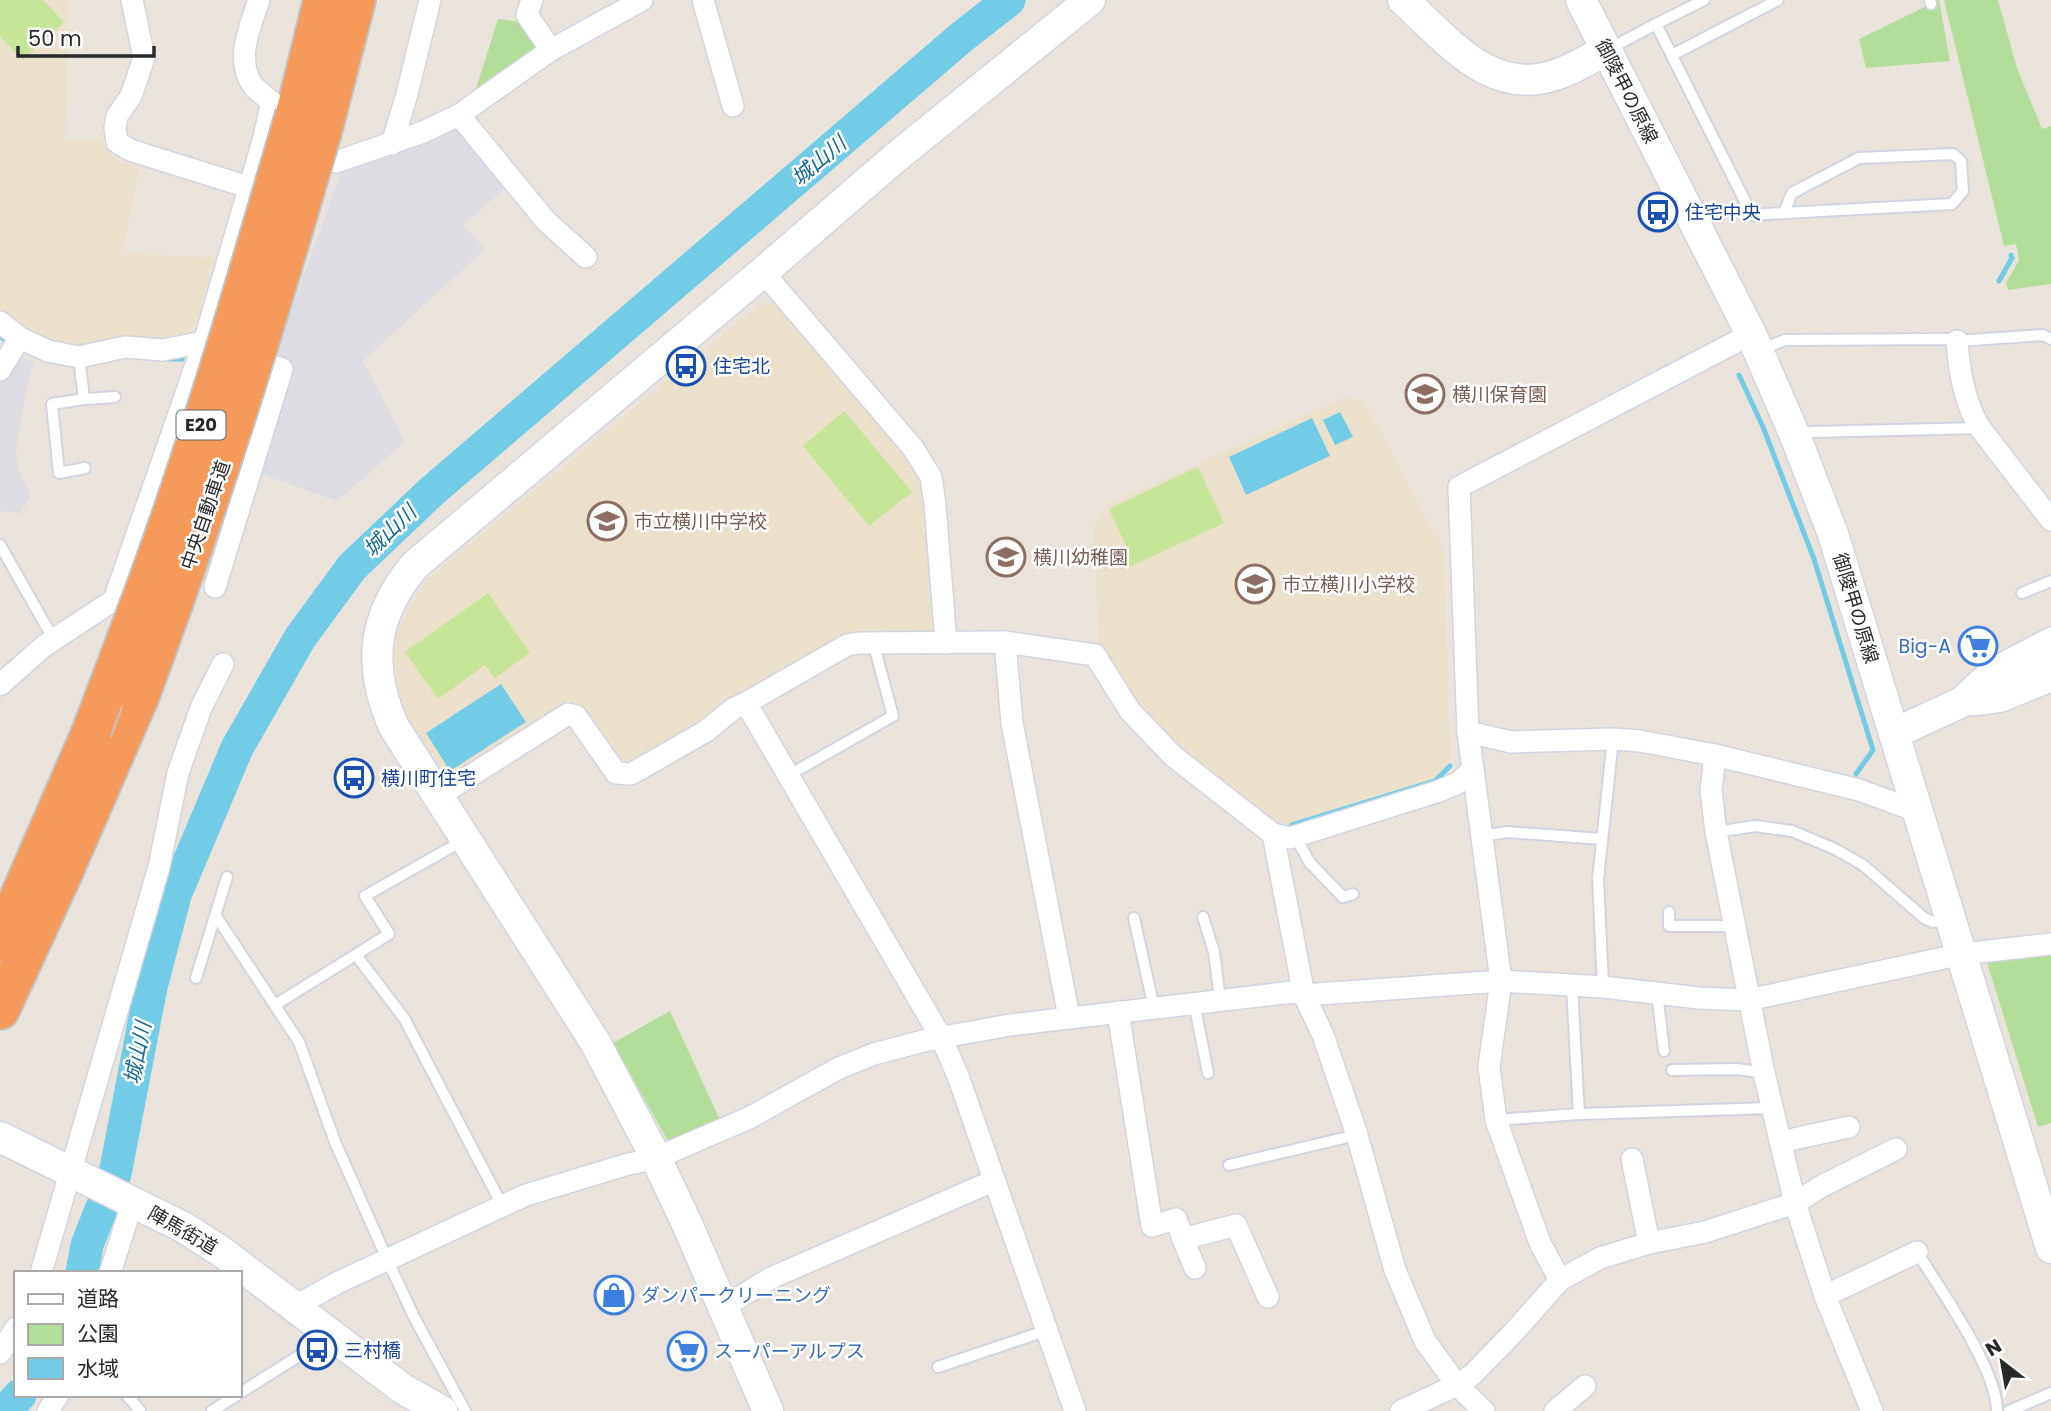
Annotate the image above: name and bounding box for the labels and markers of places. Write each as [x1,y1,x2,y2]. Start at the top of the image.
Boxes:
bus stop icon: 住宅中央 [1637,191,1679,233]
place label: 住宅中央 [1685,199,1761,226]
bus stop icon: 住宅北 [665,345,707,387]
place label: 住宅北 [713,353,770,380]
school or university icon: 横川保育園 [1404,373,1446,415]
place label: 横川保育園 [1452,381,1547,408]
school or university icon: 市立横川中学校 [586,500,628,542]
place label: 市立横川中学校 [634,508,767,535]
school or university icon: 横川幼稚園 [985,536,1027,578]
place label: 横川幼稚園 [1033,544,1128,571]
school or university icon: 市立横川小学校 [1234,563,1276,605]
place label: 市立横川小学校 [1282,571,1415,598]
supermarket icon: Big-A [1957,625,1999,667]
place label: Big-A [1899,633,1951,660]
bus stop icon: 横川町住宅 [333,757,375,799]
place label: 横川町住宅 [381,765,476,792]
shop icon: ダンパークリーニング [593,1274,635,1316]
place label: ダンパークリーニング [641,1282,831,1309]
bus stop icon: 三村橋 [296,1329,338,1371]
supermarket icon: スーパーアルプス [666,1330,708,1372]
place label: 三村橋 [344,1337,401,1364]
place label: スーパーアルプス [714,1338,865,1365]

